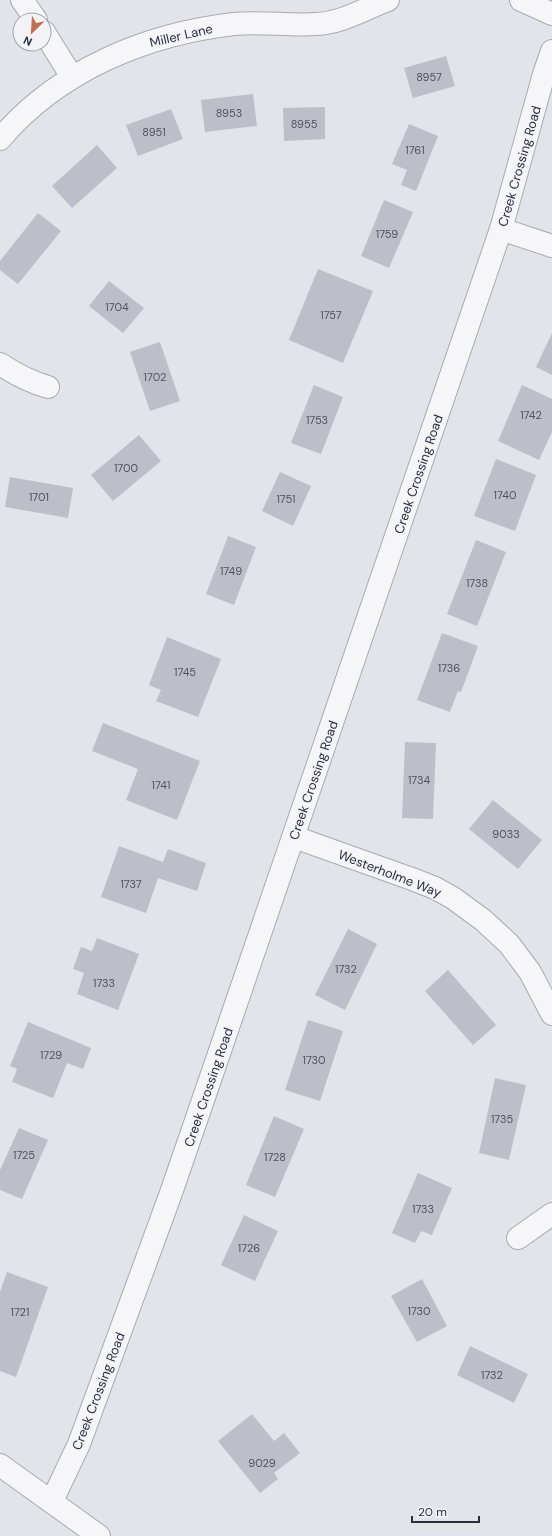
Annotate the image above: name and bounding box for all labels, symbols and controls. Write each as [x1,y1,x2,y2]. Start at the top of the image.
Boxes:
north arrow [12,12,52,52]
street label: Miller Lane [148,20,214,51]
text: N [21,33,34,49]
house number: 8957 [416,70,442,84]
street label: Creek Crossing Road [494,104,545,228]
house number: 8953 [216,106,242,120]
house number: 8955 [291,117,318,131]
house number: 8951 [142,125,166,139]
house number: 1761 [405,143,425,157]
house number: 1759 [376,227,398,241]
house number: 1704 [105,300,129,314]
house number: 1757 [320,308,342,322]
house number: 1702 [144,370,166,384]
house number: 1742 [520,408,542,422]
street label: Creek Crossing Road [390,412,447,536]
house number: 1753 [306,413,328,427]
house number: 1700 [114,461,138,475]
house number: 1740 [494,488,516,502]
house number: 1701 [29,490,49,504]
house number: 1751 [276,492,296,506]
house number: 1749 [220,564,242,578]
house number: 1738 [466,576,488,590]
house number: 1736 [438,661,460,675]
house number: 1745 [174,665,196,679]
street label: Creek Crossing Road [285,718,342,842]
house number: 1734 [408,773,430,787]
house number: 1741 [152,778,170,792]
house number: 9033 [492,827,520,841]
street label: Westerholme Way [336,846,444,901]
house number: 1737 [120,877,142,891]
house number: 1732 [335,962,357,976]
house number: 1733 [93,976,115,990]
street label: Creek Crossing Road [180,1025,237,1149]
house number: 1729 [40,1048,62,1062]
house number: 1730 [302,1053,326,1067]
house number: 1735 [491,1112,513,1126]
house number: 1725 [13,1148,35,1162]
house number: 1728 [264,1150,286,1164]
house number: 1733 [412,1202,434,1216]
house number: 1726 [238,1241,260,1255]
house number: 1730 [407,1304,431,1318]
house number: 1721 [11,1305,29,1319]
street label: Creek Crossing Road [68,1330,129,1453]
house number: 1732 [481,1368,503,1382]
house number: 9029 [248,1456,276,1470]
scale bar [412,1498,479,1524]
text: 20 m [418,1504,447,1520]

